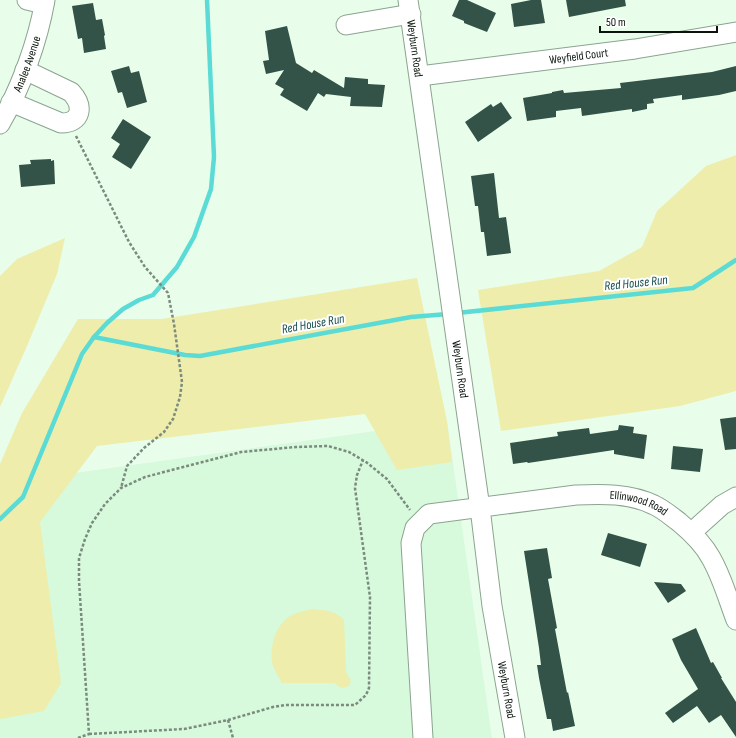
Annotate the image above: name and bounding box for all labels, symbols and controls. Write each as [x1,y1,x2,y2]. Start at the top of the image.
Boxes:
scale bar [600,8,717,34]
text: 50 m [606,15,626,30]
street label: Weyburn Road [403,19,426,78]
street label: Analee Avenue [9,34,44,95]
street label: Weyfield Court [548,45,609,67]
water label: Red House Run [604,272,669,294]
water label: Red House Run [280,311,346,337]
street label: Weyburn Road [449,340,472,399]
street label: Ellinwood Road [609,487,671,519]
street label: Weyburn Road [494,660,519,720]

